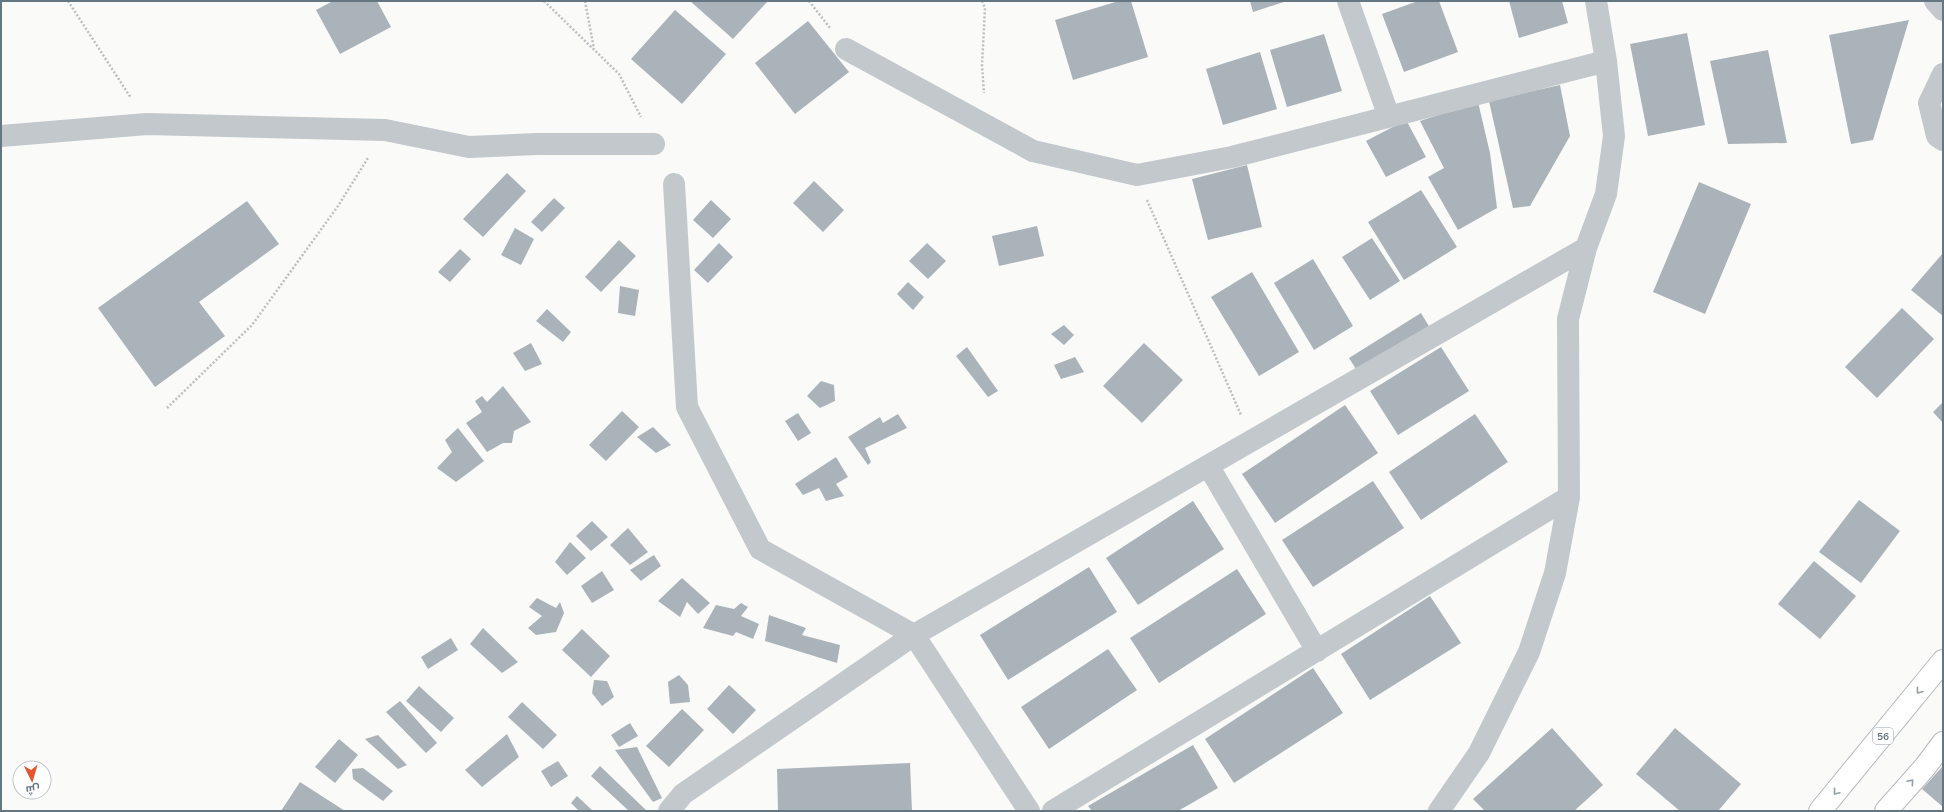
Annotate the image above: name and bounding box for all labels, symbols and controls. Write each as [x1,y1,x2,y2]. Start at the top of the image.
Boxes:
one-way arrow [1917,687,1924,694]
road number: 56 [1873,728,1893,744]
north arrow [12,760,52,800]
one-way arrow [1907,779,1914,786]
text: ش [25,781,41,798]
one-way arrow [1834,787,1841,794]

